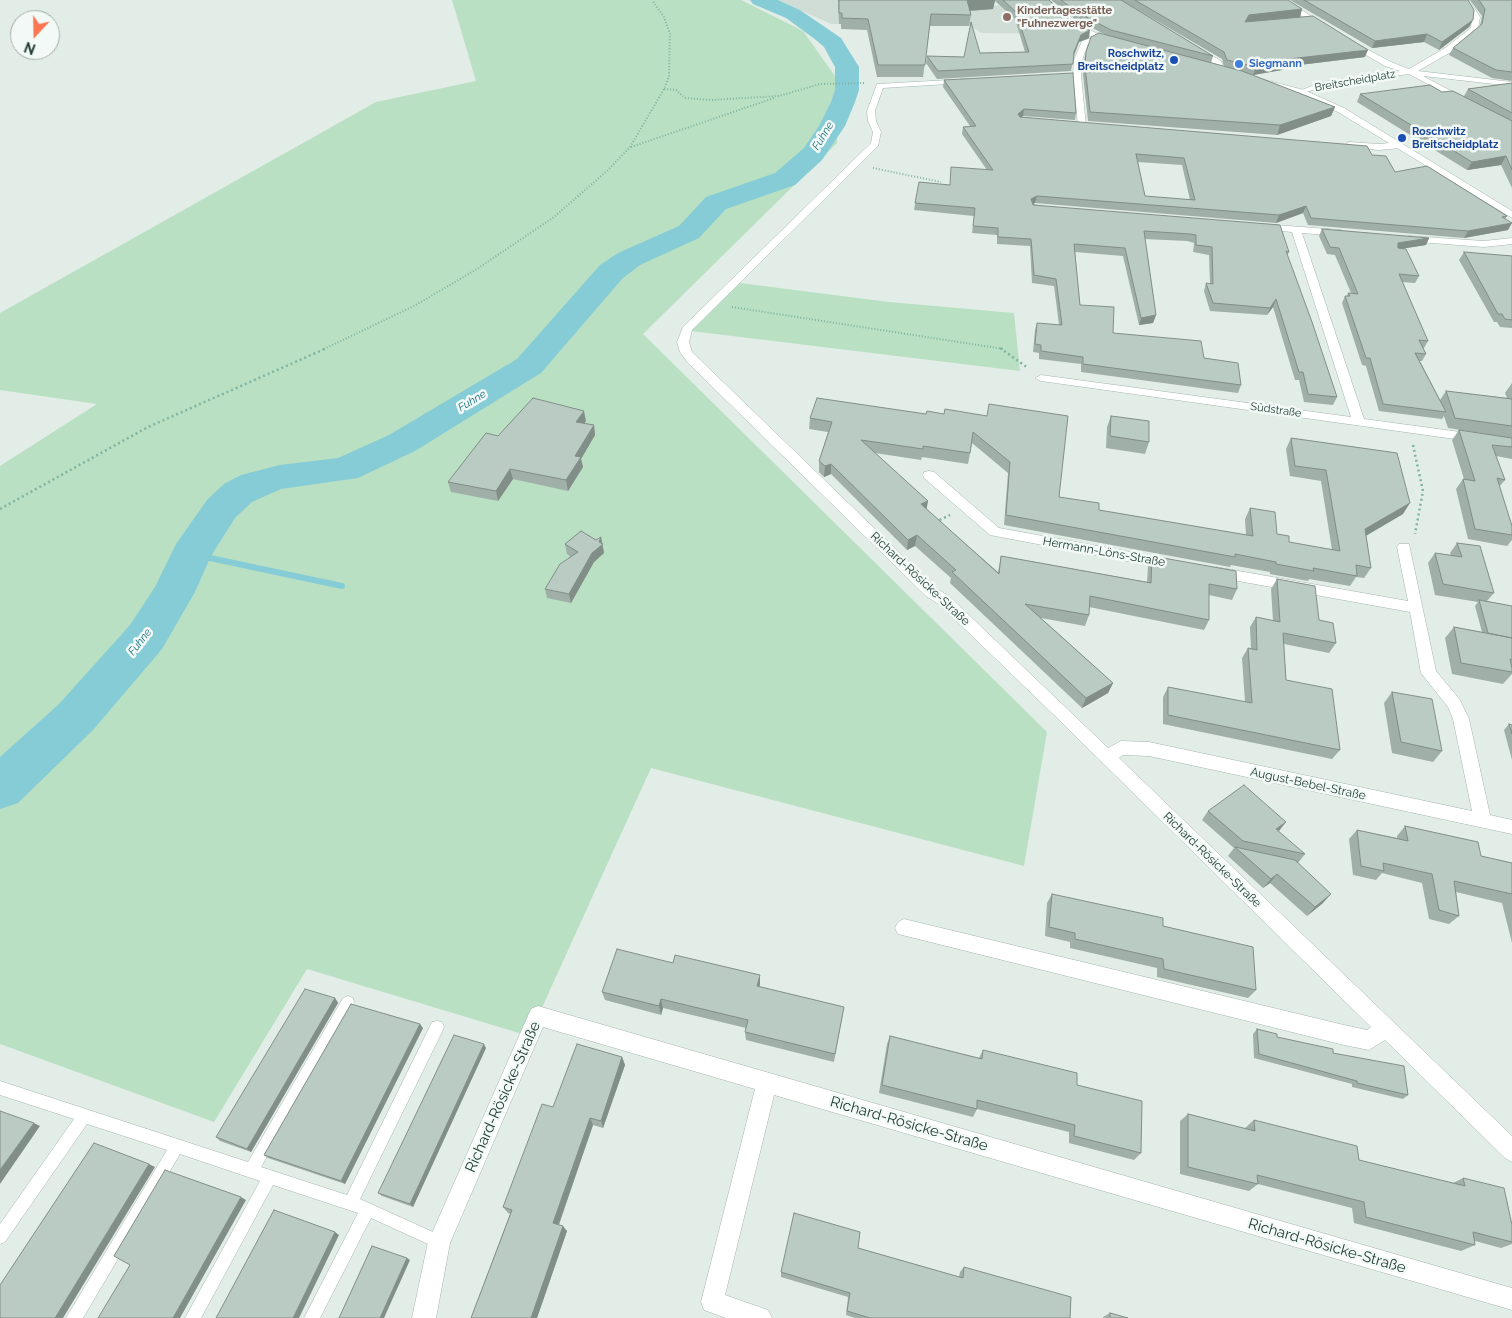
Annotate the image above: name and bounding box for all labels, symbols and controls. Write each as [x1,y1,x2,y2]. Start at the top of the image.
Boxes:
place label: Kindertagesstätte "Fuhnezwerge" [1017,4,1112,30]
north arrow [10,10,60,60]
marker: Kindertagesstätte "Fuhnezwerge" [1001,11,1013,23]
text: N [22,39,38,57]
place label: Roschwitz, Breitscheidplatz [1078,47,1164,73]
marker: Roschwitz, Breitscheidplatz [1168,54,1180,66]
place label: Siegmann [1249,57,1302,71]
marker: Siegmann [1233,58,1245,70]
street label: Breitscheidplatz [1314,67,1396,95]
water label: Fuhne [810,120,836,152]
place label: Roschwitz Breitscheidplatz [1412,125,1498,151]
marker: Roschwitz Breitscheidplatz [1396,132,1408,144]
water label: Fuhne [456,388,488,414]
street label: Südstraße [1250,400,1302,420]
street label: Richard-Rösicke-Straße [867,529,973,629]
street label: Hermann-Löns-Straße [1042,534,1166,570]
water label: Fuhne [125,626,155,658]
street label: August-Bebel-Straße [1249,765,1367,803]
street label: Richard-Rösicke-Straße [1160,809,1264,911]
street label: Richard-Rösicke-Straße [462,1019,544,1175]
street label: Richard-Rösicke-Straße [828,1093,990,1155]
street label: Richard-Rösicke-Straße [1246,1215,1408,1277]

